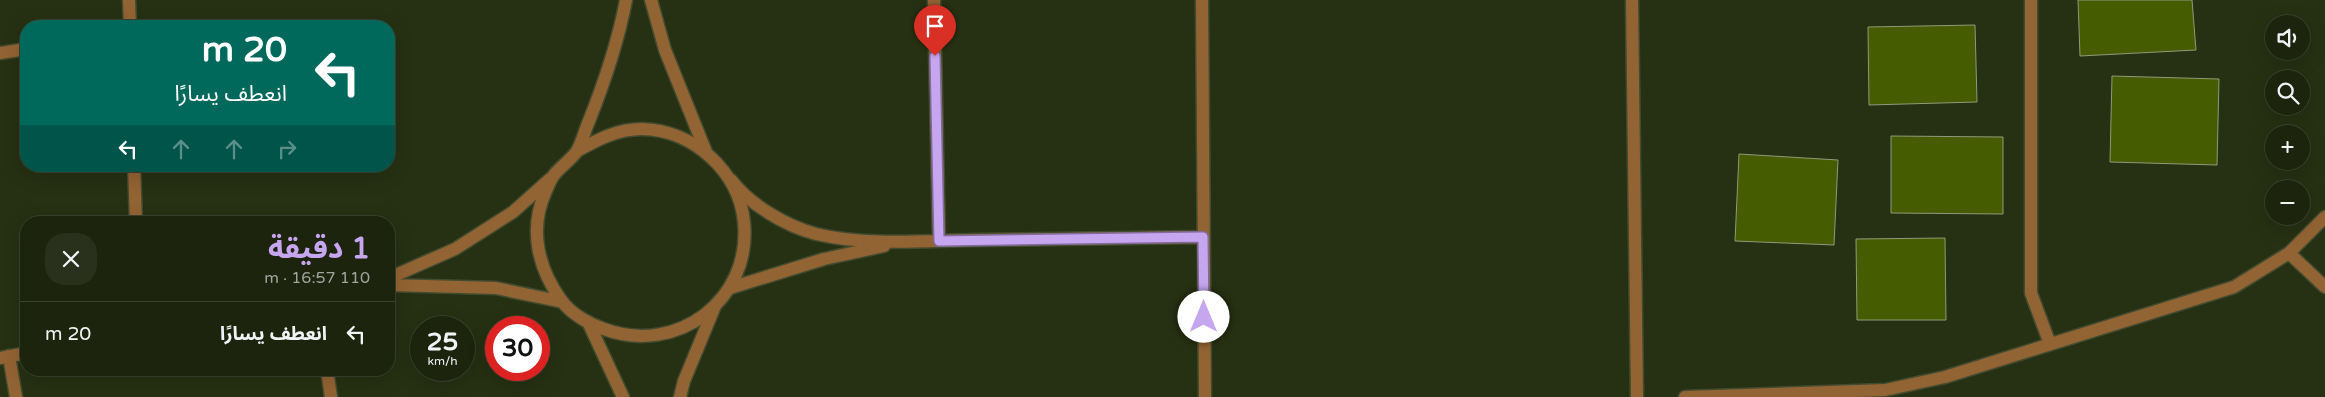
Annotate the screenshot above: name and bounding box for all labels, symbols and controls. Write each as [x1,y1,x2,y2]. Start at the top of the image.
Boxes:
pin [914,5,956,56]
icon: arrive [921,12,949,40]
map controls [2265,15,2310,225]
button: sound [2265,15,2310,60]
text: 20 m [202,29,287,71]
icon: left [305,40,370,105]
button: search [2265,70,2310,115]
text: انعطف يسارًا [174,81,287,107]
button: + [2265,125,2310,170]
icon: left [114,135,142,163]
icon: ahead [167,135,195,163]
icon: ahead [220,135,248,163]
icon: right [273,135,301,163]
button: − [2265,180,2310,225]
text: 1 دقيقة [268,230,370,267]
button: close [45,233,97,285]
text: 110 m · 16:57 [264,268,370,288]
position arrow [1177,290,1229,342]
speed limit sign: 30 [485,316,550,381]
icon: left [342,320,370,348]
text: 20 m [45,323,91,345]
text: انعطف يسارًا [220,323,327,345]
text: 25 [427,327,458,357]
text: km/h [427,354,458,368]

